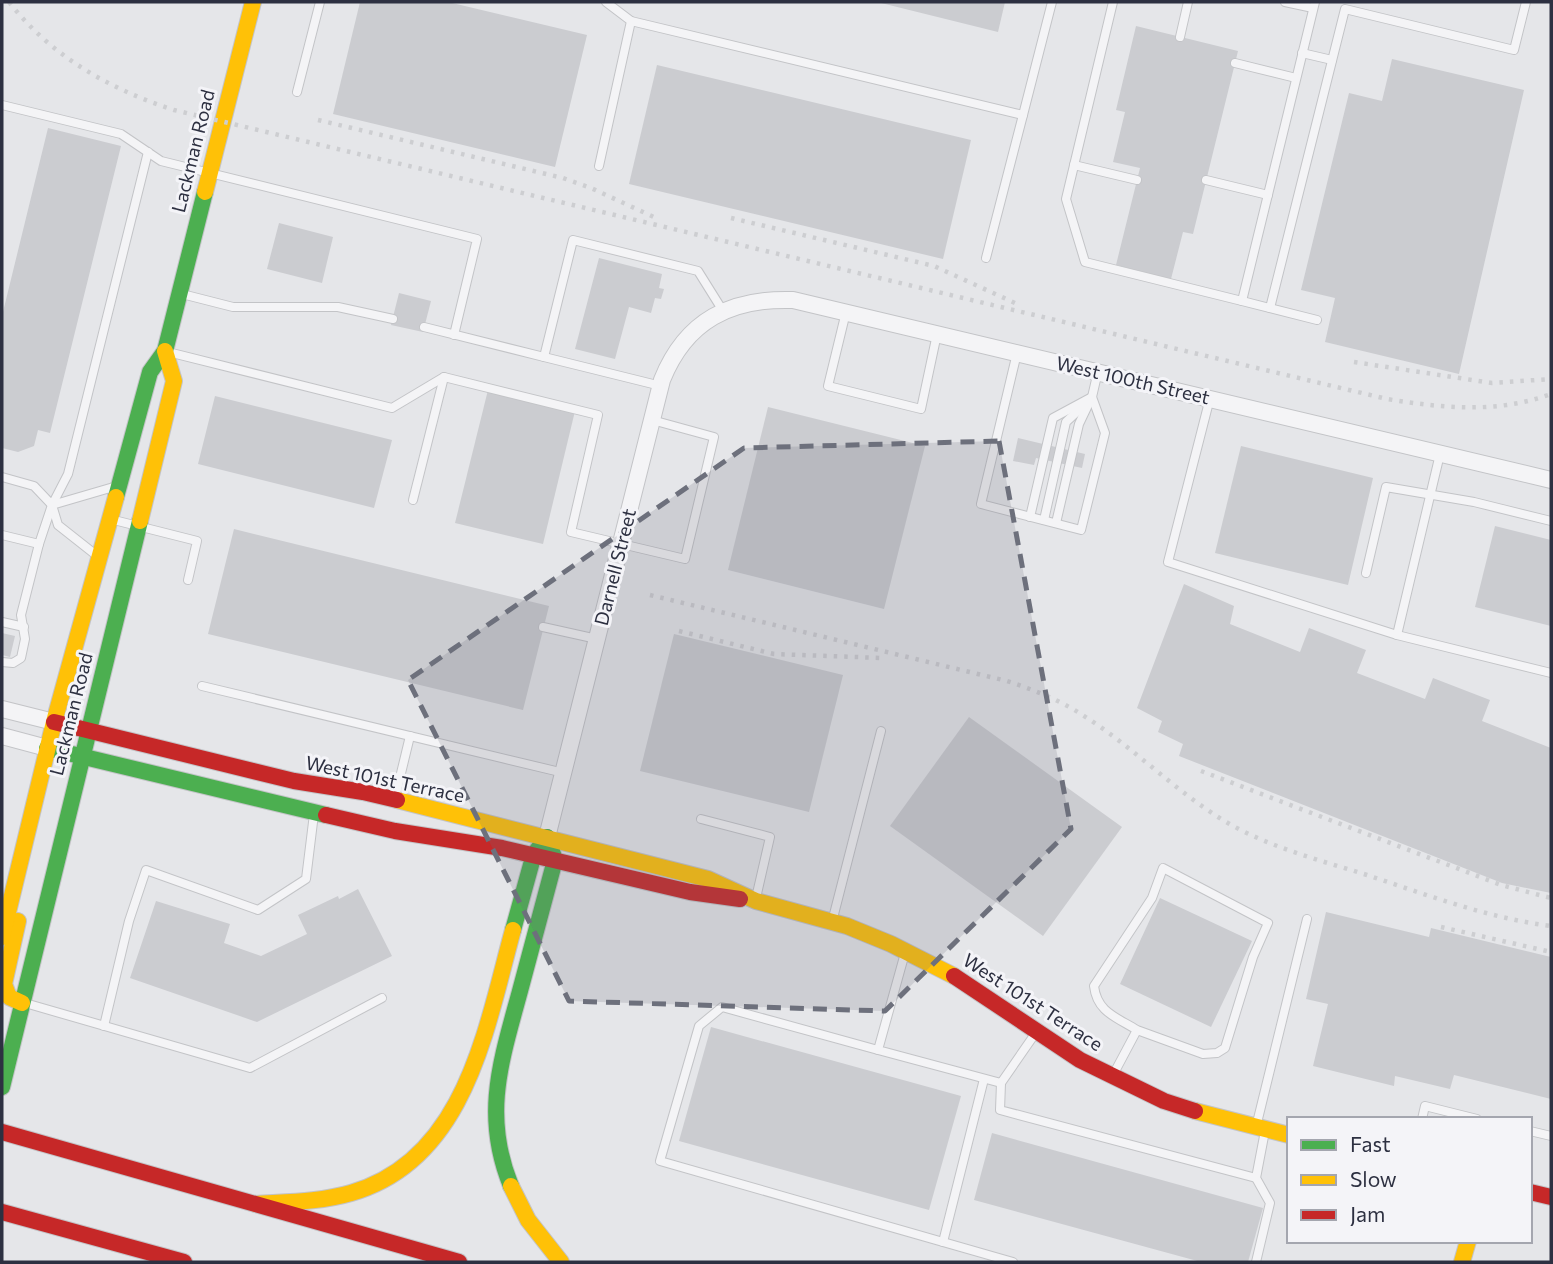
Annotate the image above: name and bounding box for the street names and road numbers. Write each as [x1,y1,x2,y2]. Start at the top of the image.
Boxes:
street label: Lackman Road [166,87,219,215]
street label: West 100th Street [1054,351,1212,408]
street label: Darnell Street [589,506,640,628]
street label: Lackman Road [44,650,97,778]
street label: West 101st Terrace [304,750,467,807]
street label: West 101st Terrace [959,948,1107,1055]

